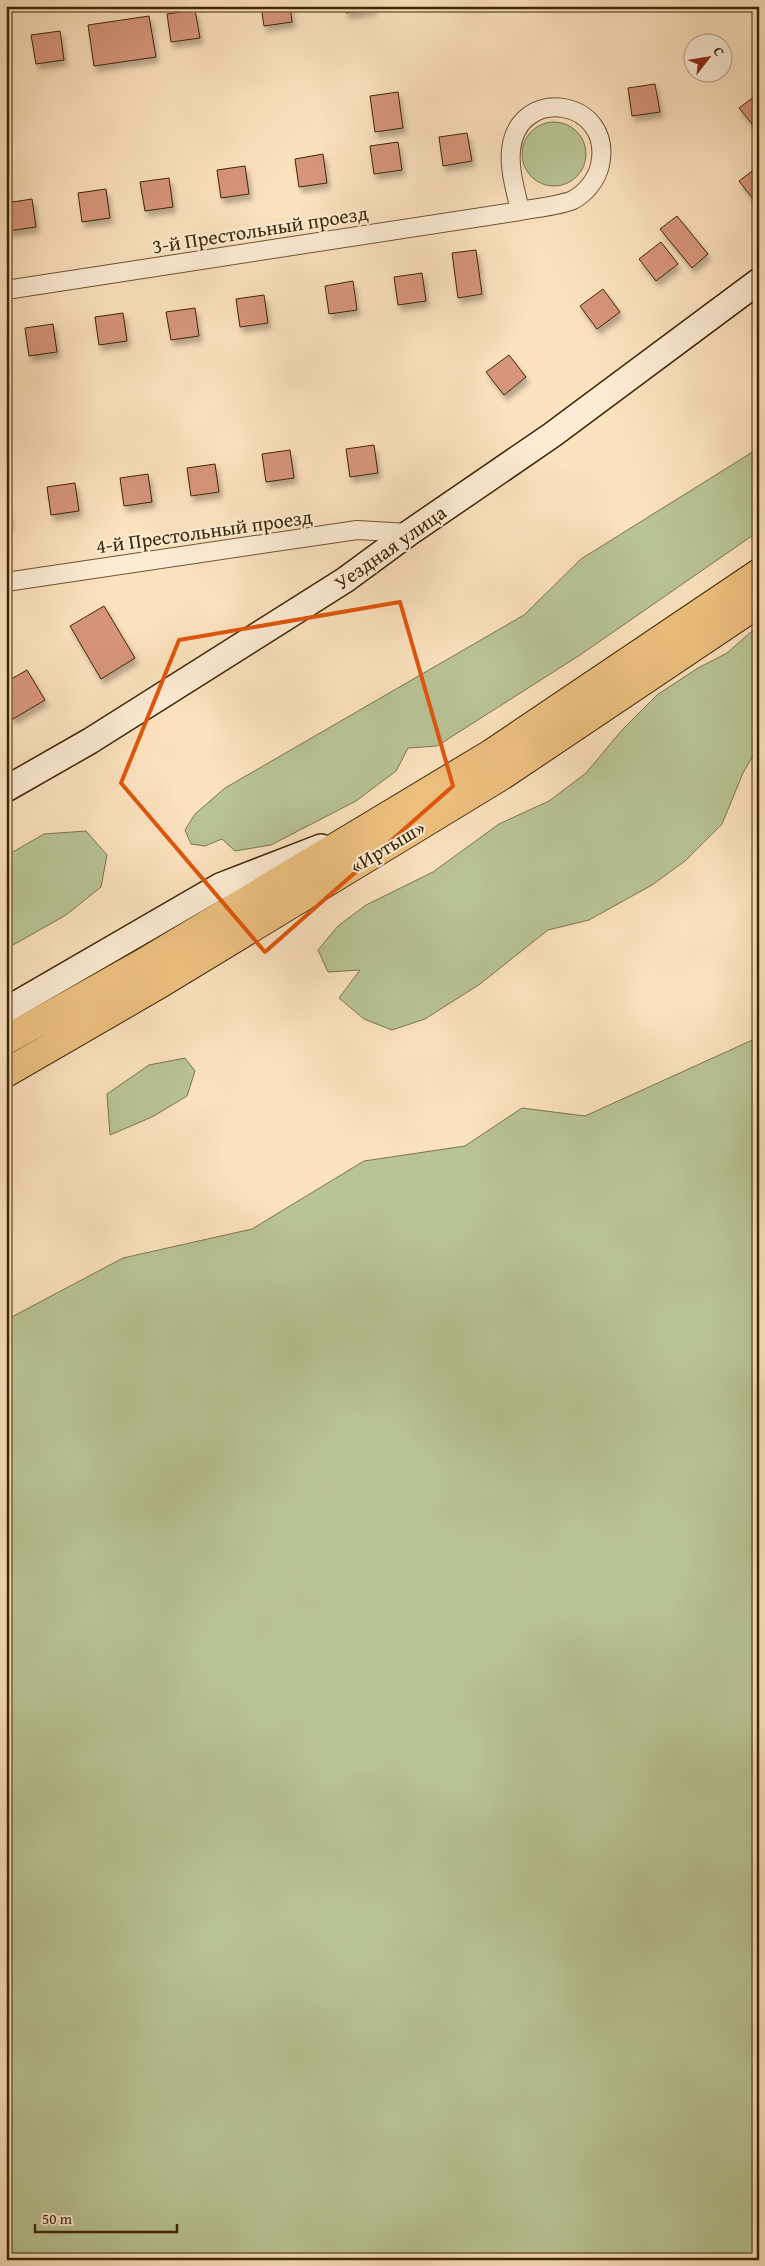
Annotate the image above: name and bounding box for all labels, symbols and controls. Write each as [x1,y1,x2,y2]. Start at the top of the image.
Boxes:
north arrow [682,32,732,82]
text: С [709,43,730,60]
street label: 3-й Престольный проезд [150,198,370,260]
street label: Уездная улица [328,497,452,596]
street label: 4-й Престольный проезд [94,501,314,561]
street label: «Иртыш» [344,812,430,880]
scale bar [35,2201,178,2233]
text: 50 m [42,2208,73,2229]

